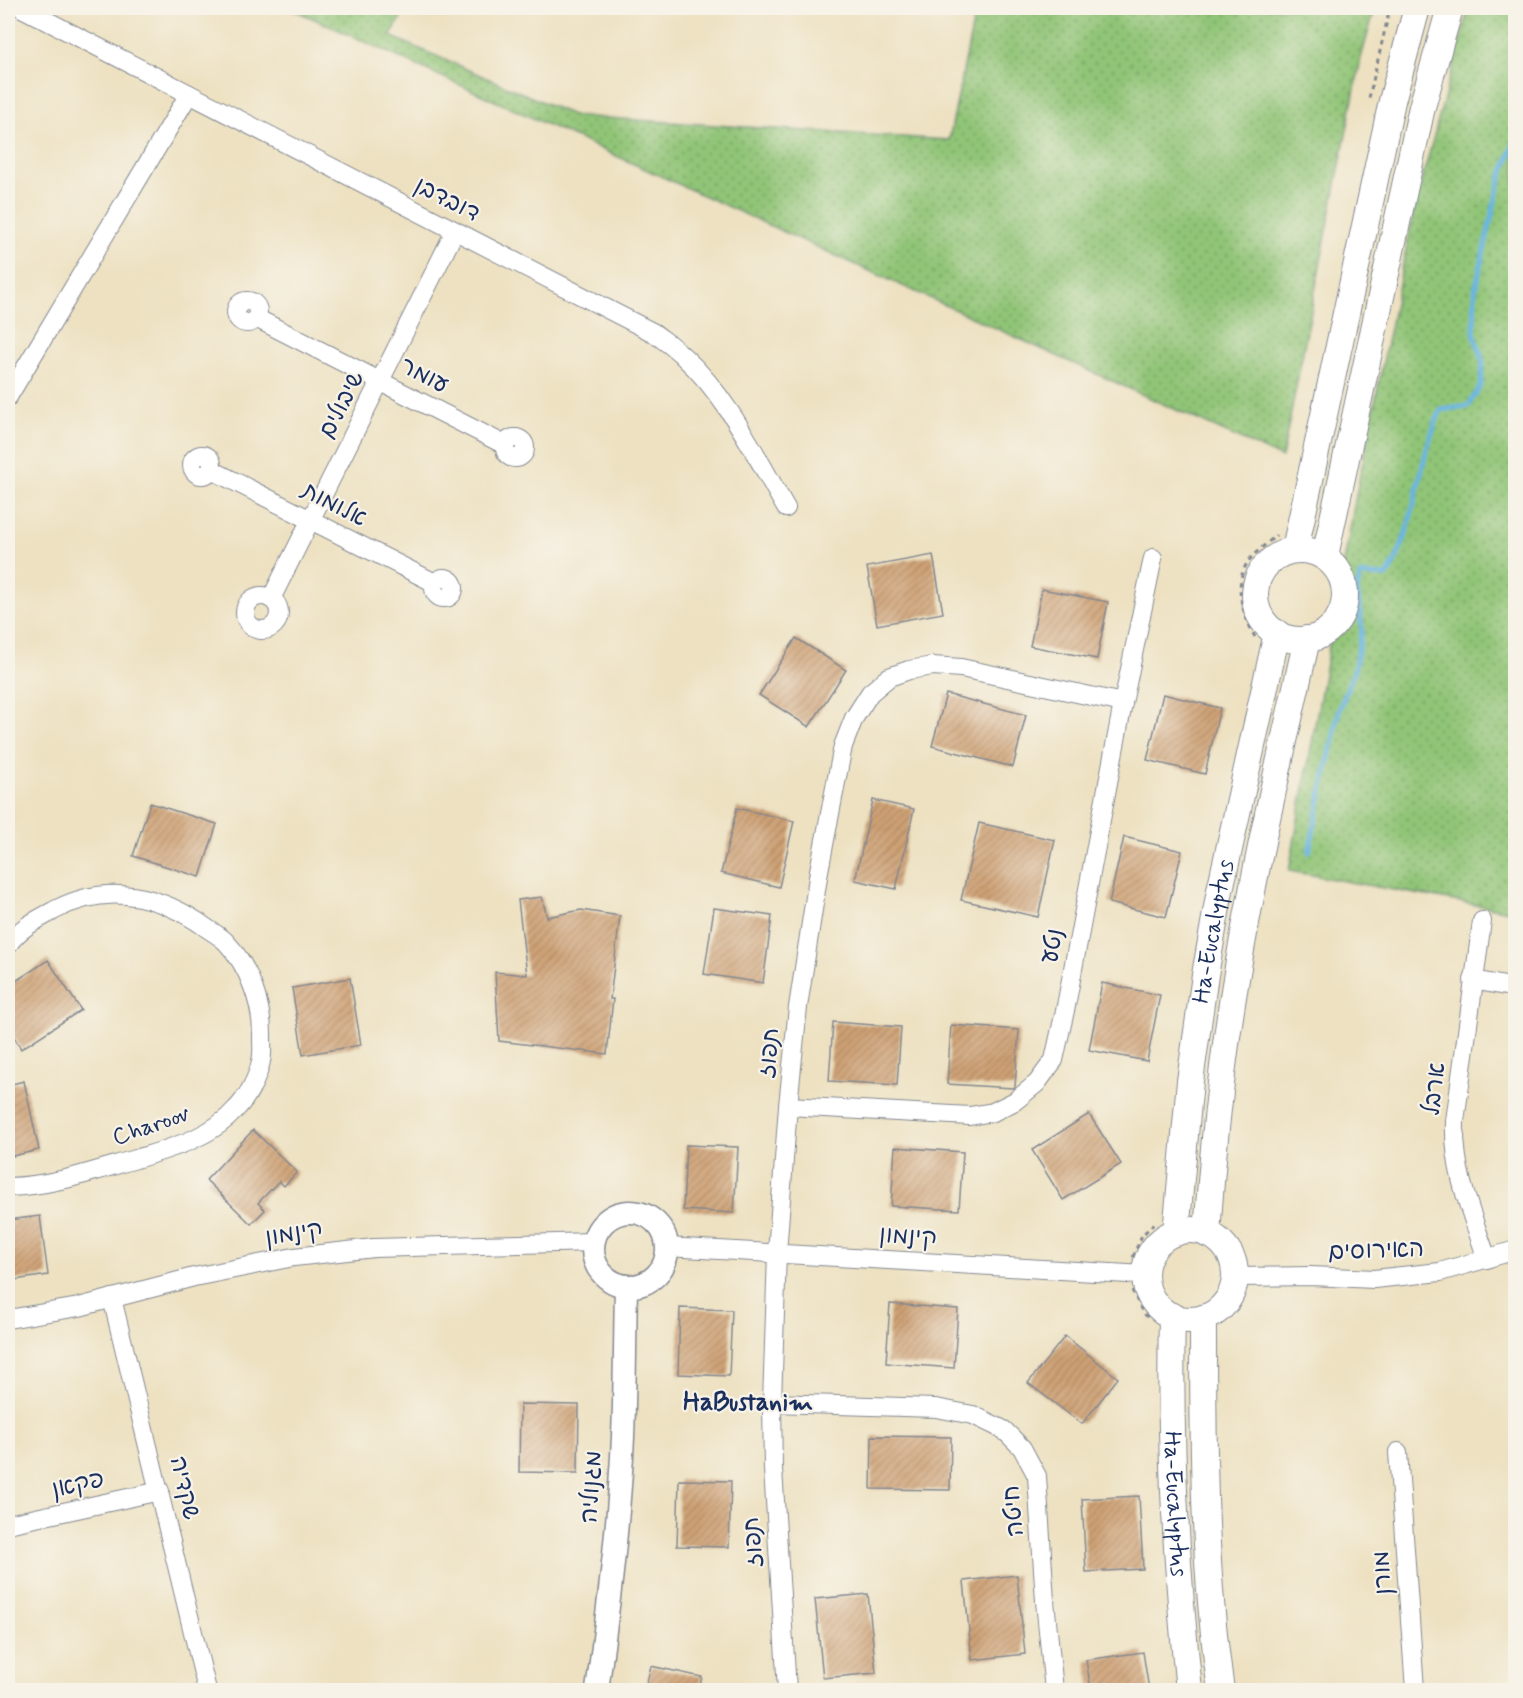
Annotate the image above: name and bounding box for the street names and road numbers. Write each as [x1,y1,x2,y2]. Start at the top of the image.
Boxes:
street label: דובדבן [409,170,485,230]
street label: עומר [394,351,454,401]
street label: שיבולים [312,366,372,444]
street label: אלומות [294,475,372,535]
street label: Ha-Eucalyptus [1186,856,1242,1006]
street label: נטע [1034,926,1072,966]
street label: תפוז [752,1026,788,1080]
street label: ארבל [1416,1061,1454,1117]
street label: Charoov [108,1098,194,1154]
street label: קינמון [263,1214,325,1254]
street label: קינמון [878,1220,938,1254]
street label: האירוסים [1327,1234,1425,1268]
street label: Ha-Eucalyptus [1156,1431,1194,1578]
street label: מגנוליה [574,1450,610,1524]
street label: שקדיה [162,1453,206,1523]
street label: פקאן [49,1464,107,1506]
street label: חיטה [996,1484,1032,1538]
street label: תפוז [737,1516,771,1568]
street label: מורן [1366,1550,1400,1596]

